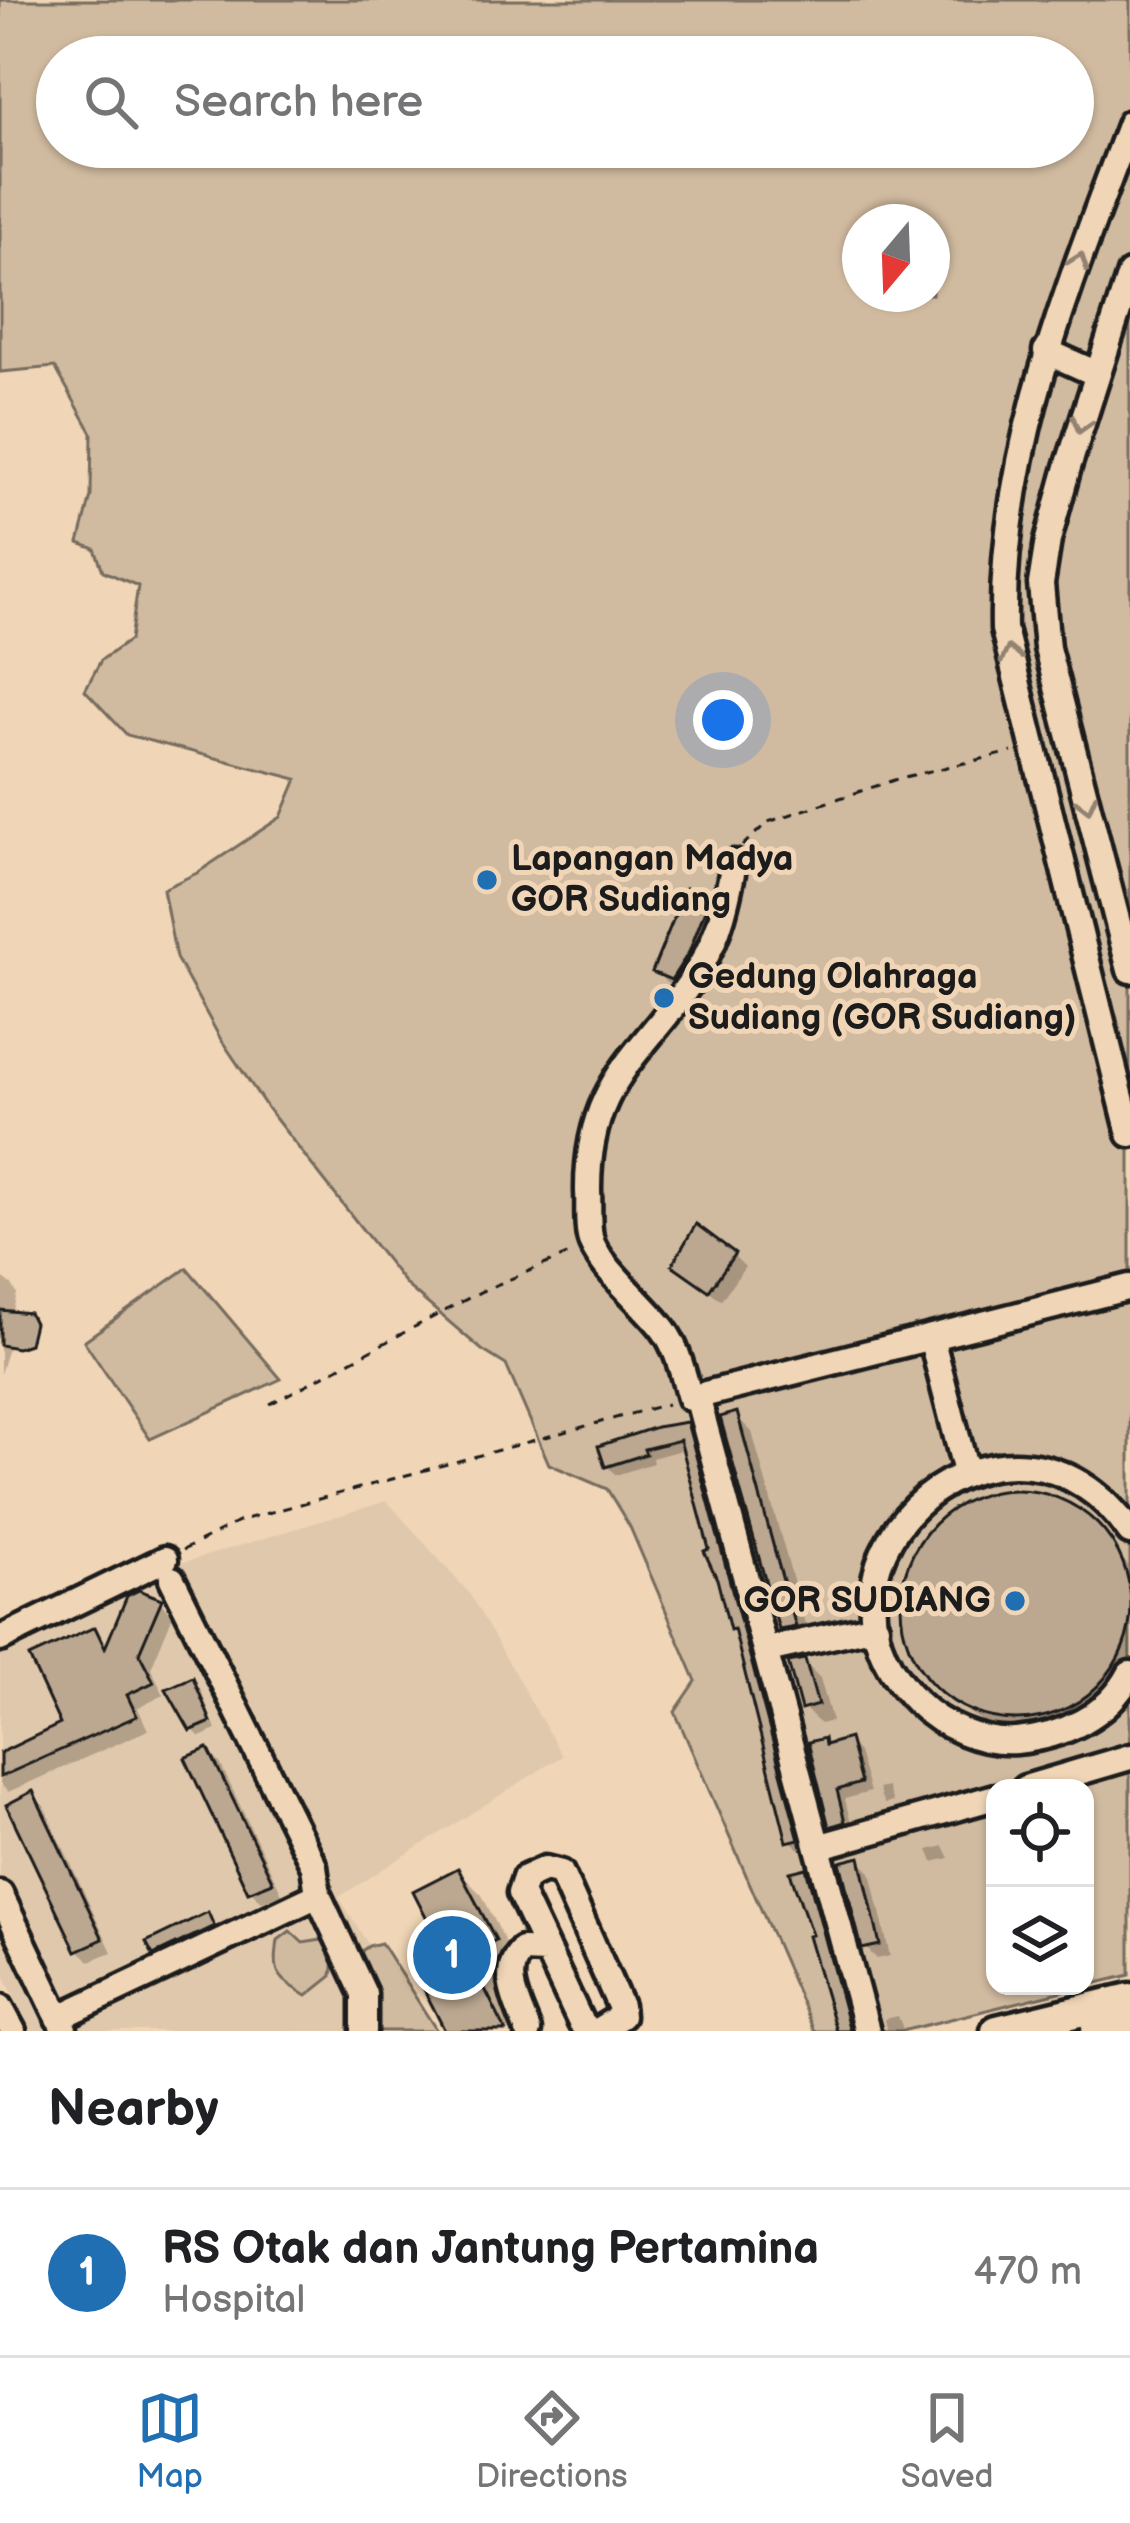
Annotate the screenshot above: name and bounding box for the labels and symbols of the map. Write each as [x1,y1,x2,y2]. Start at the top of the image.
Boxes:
north arrow [842,204,950,312]
one-way arrow [1065,252,1089,273]
one-way arrow [1070,414,1095,435]
one-way arrow [998,644,1023,664]
your location [693,690,753,750]
one-way arrow [1073,794,1098,814]
place label: Lapangan Madya GOR Sudiang [511,838,794,922]
marker: Lapangan Madya GOR Sudiang [474,867,500,893]
place label: Gedung Olahraga Sudiang (GOR Sudiang) [688,956,1076,1040]
marker: Gedung Olahraga Sudiang (GOR Sudiang) [651,985,677,1011]
place label: GOR SUDIANG [743,1580,991,1623]
marker: GOR SUDIANG [1002,1588,1028,1614]
pin: 1 [413,1910,491,2000]

